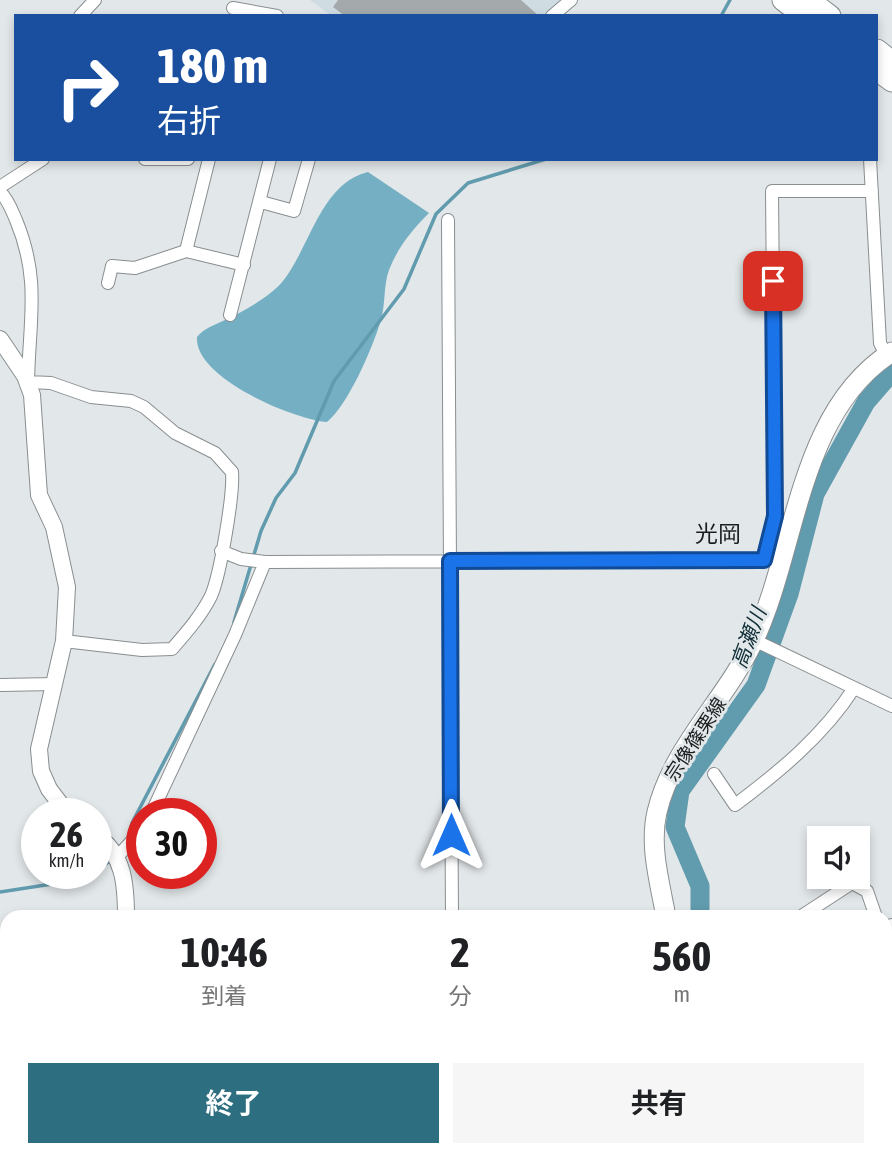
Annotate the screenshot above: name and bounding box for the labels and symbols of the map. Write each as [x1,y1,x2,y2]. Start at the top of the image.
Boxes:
pin [743,251,803,311]
district label: 光岡 [695,521,741,547]
water label: 高瀬川 [726,602,771,671]
street label: 宗像篠栗線 [660,693,730,785]
speed limit sign: 30 [126,798,217,889]
position arrow [414,798,488,872]

